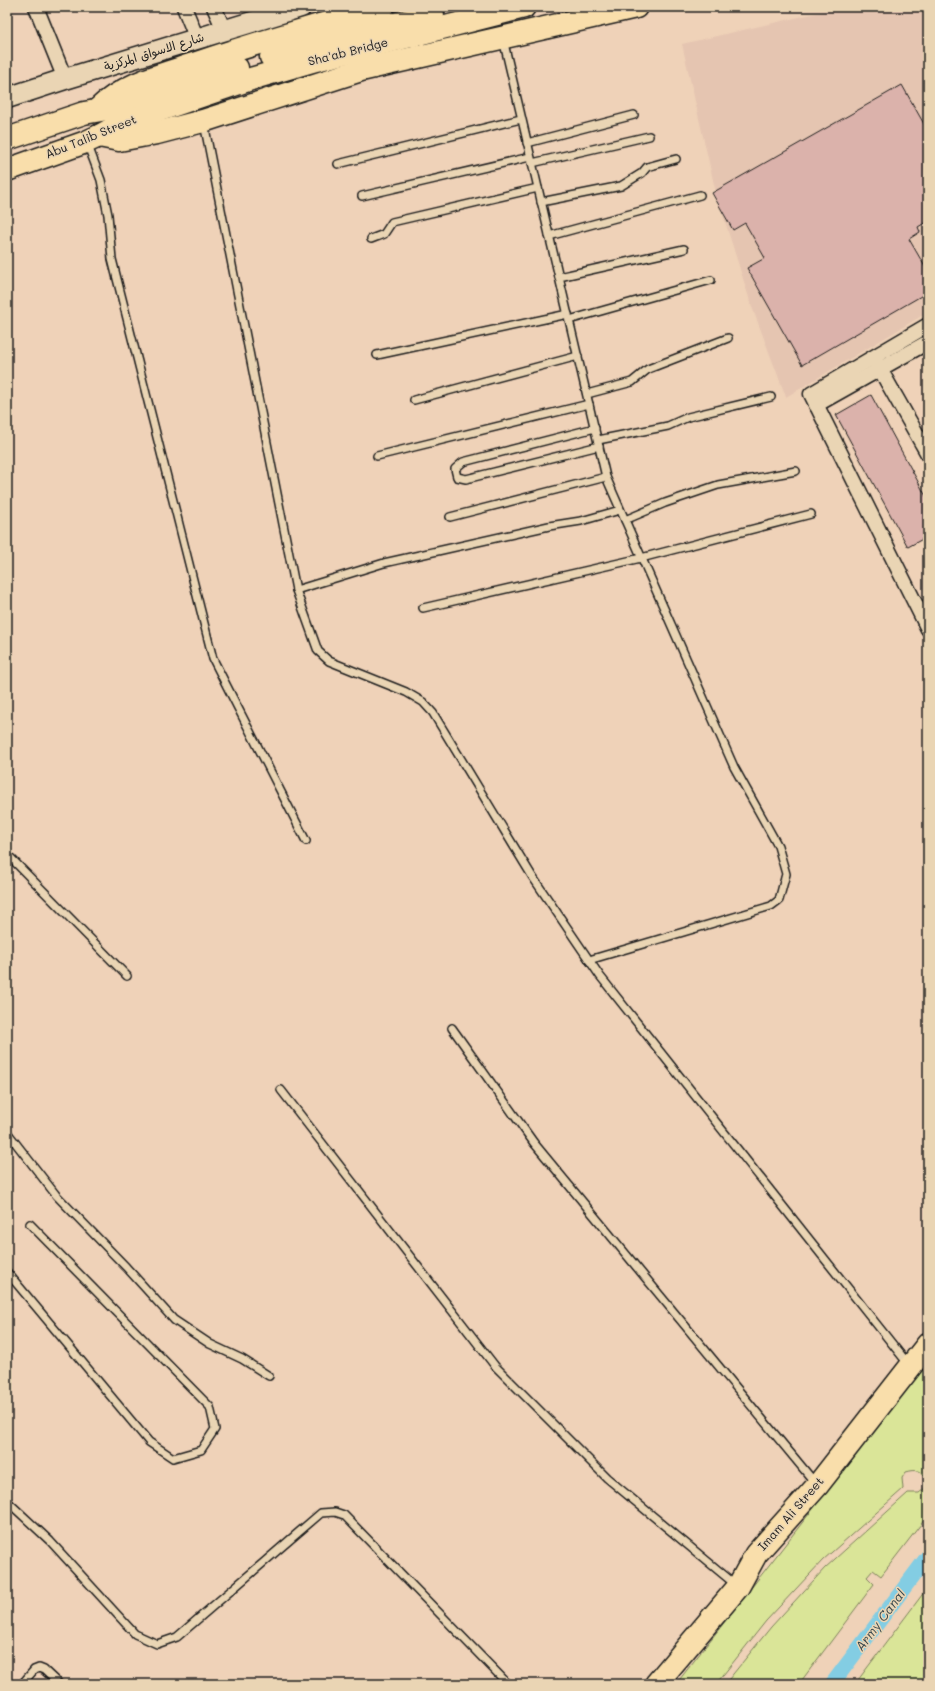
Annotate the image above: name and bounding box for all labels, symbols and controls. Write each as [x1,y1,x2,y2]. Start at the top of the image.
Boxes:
street label: شارع الاسواق المركزية [102,28,206,76]
street label: Sha'ab Bridge [306,33,389,69]
street label: Abu Talib Street [43,111,139,162]
street label: Imam Ali Street [754,1473,827,1554]
water label: Army Canal [851,1585,909,1654]

